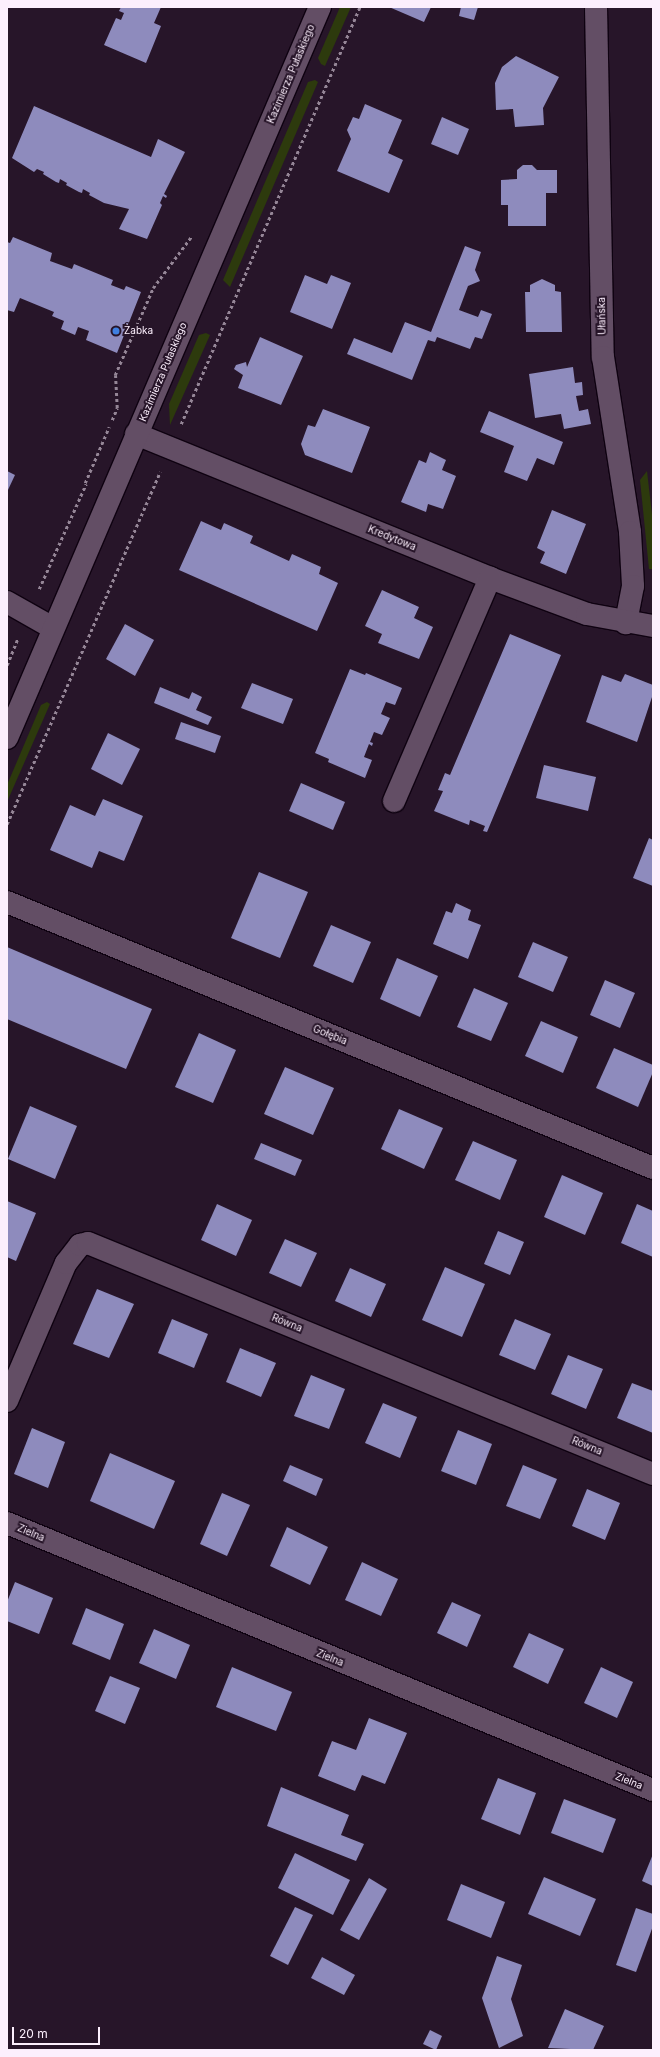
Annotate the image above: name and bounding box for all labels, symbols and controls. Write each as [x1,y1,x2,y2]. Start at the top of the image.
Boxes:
street label: Kazimierza Pułaskiego [265,23,317,125]
street label: Ułańska [596,297,608,335]
street label: Kazimierza Pułaskiego [137,321,189,423]
place label: Żabka [124,325,153,337]
marker: Żabka [111,326,121,336]
street label: Kredytowa [366,523,418,553]
street label: Gołębia [311,1023,349,1047]
street label: Równa [270,1311,304,1335]
street label: Równa [570,1434,604,1458]
street label: Zielna [16,1522,46,1544]
street label: Zielna [315,1647,345,1669]
street label: Zielna [614,1770,644,1792]
scale bar [14,2019,102,2045]
text: 20 m [19,2026,48,2041]

